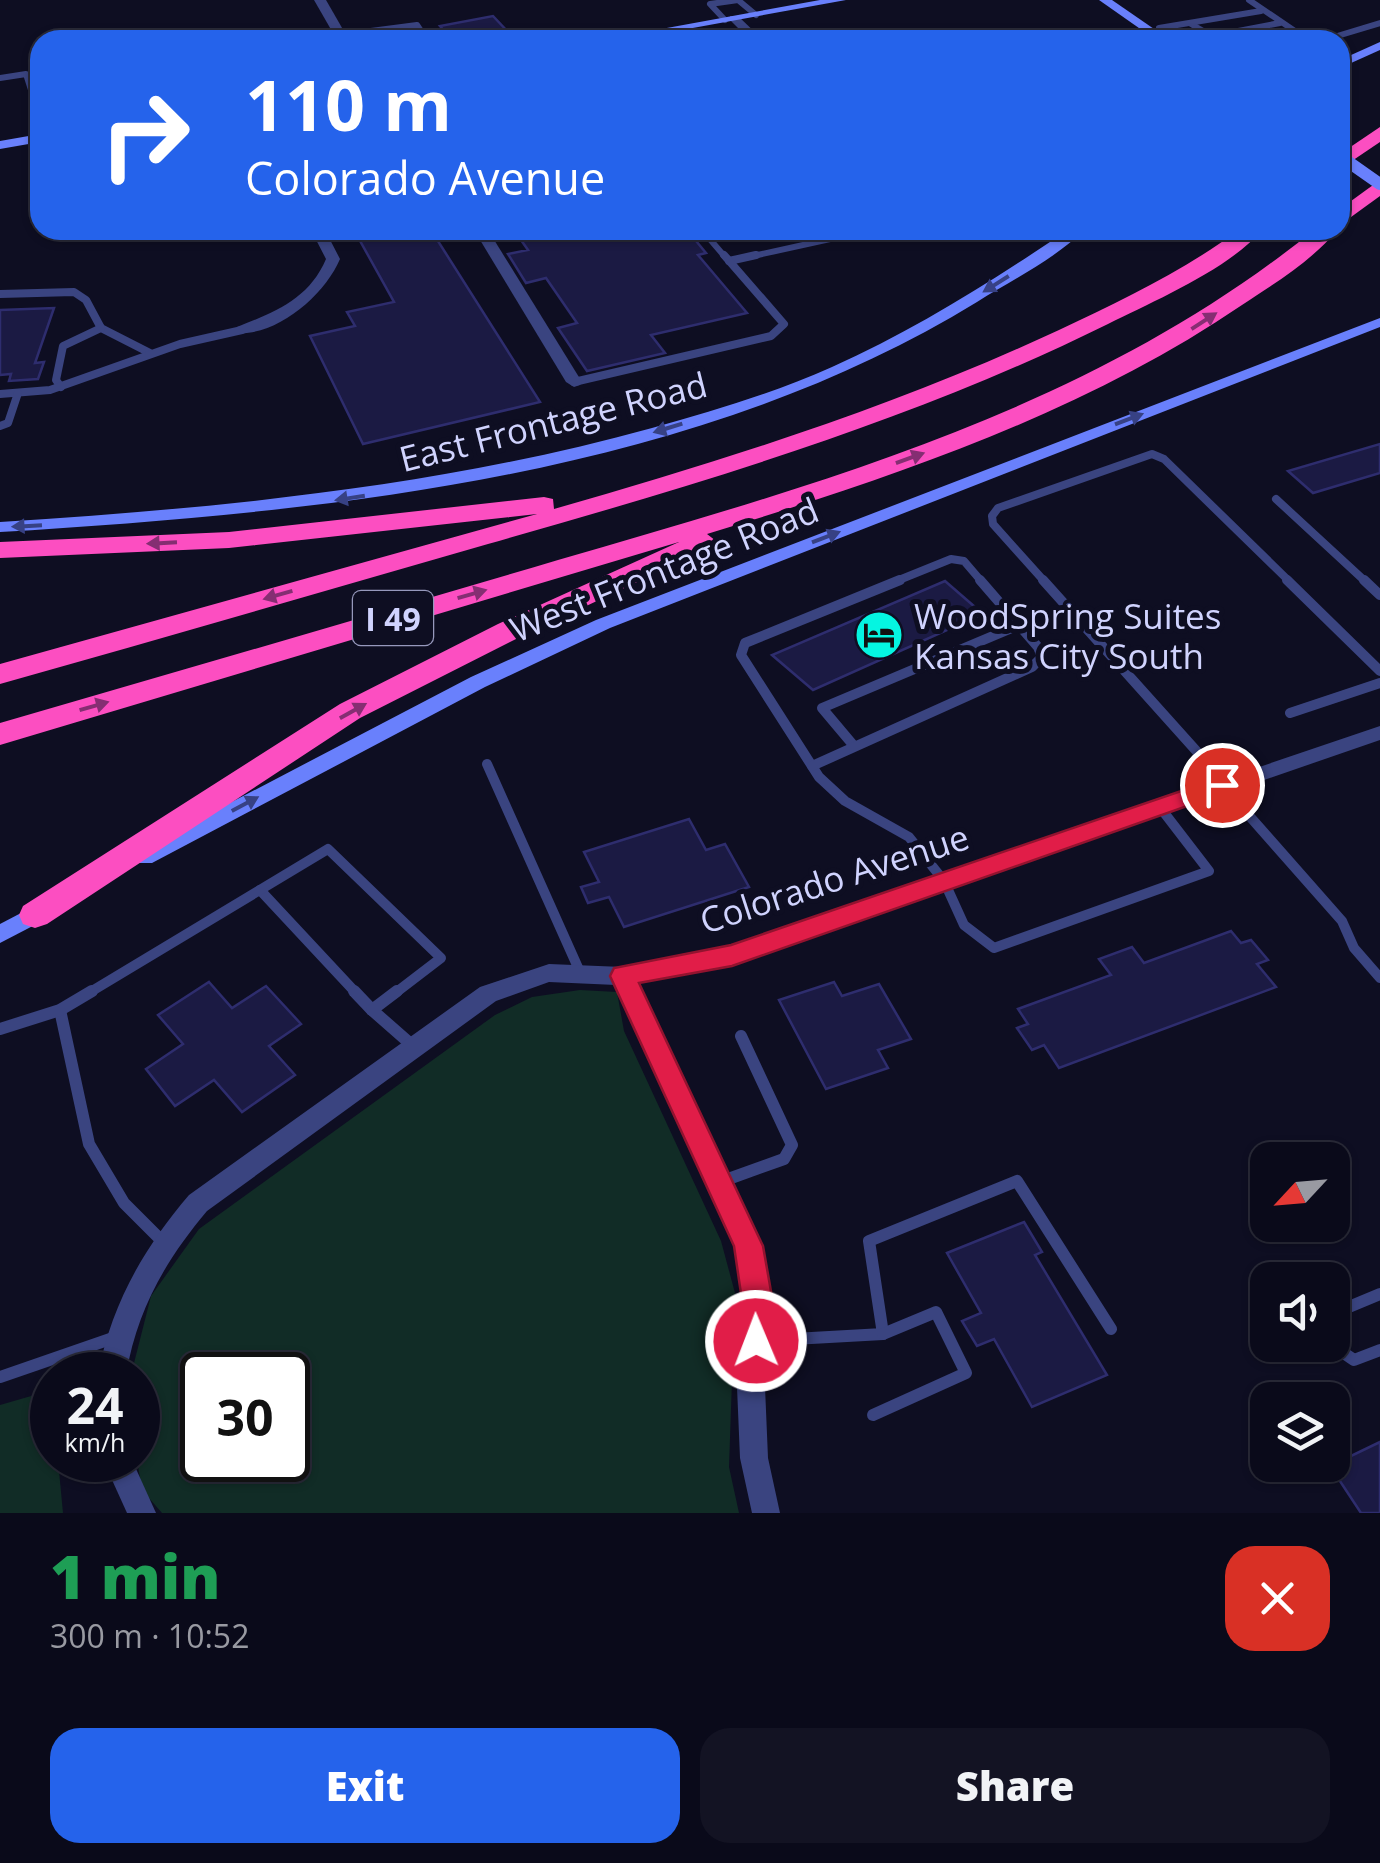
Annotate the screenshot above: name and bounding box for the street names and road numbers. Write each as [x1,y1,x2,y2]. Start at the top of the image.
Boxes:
street label: East Frontage Road [394,360,712,482]
street label: West Frontage Road [503,486,825,652]
road number: I 49 [353,591,433,645]
street label: Colorado Avenue [694,812,974,944]

